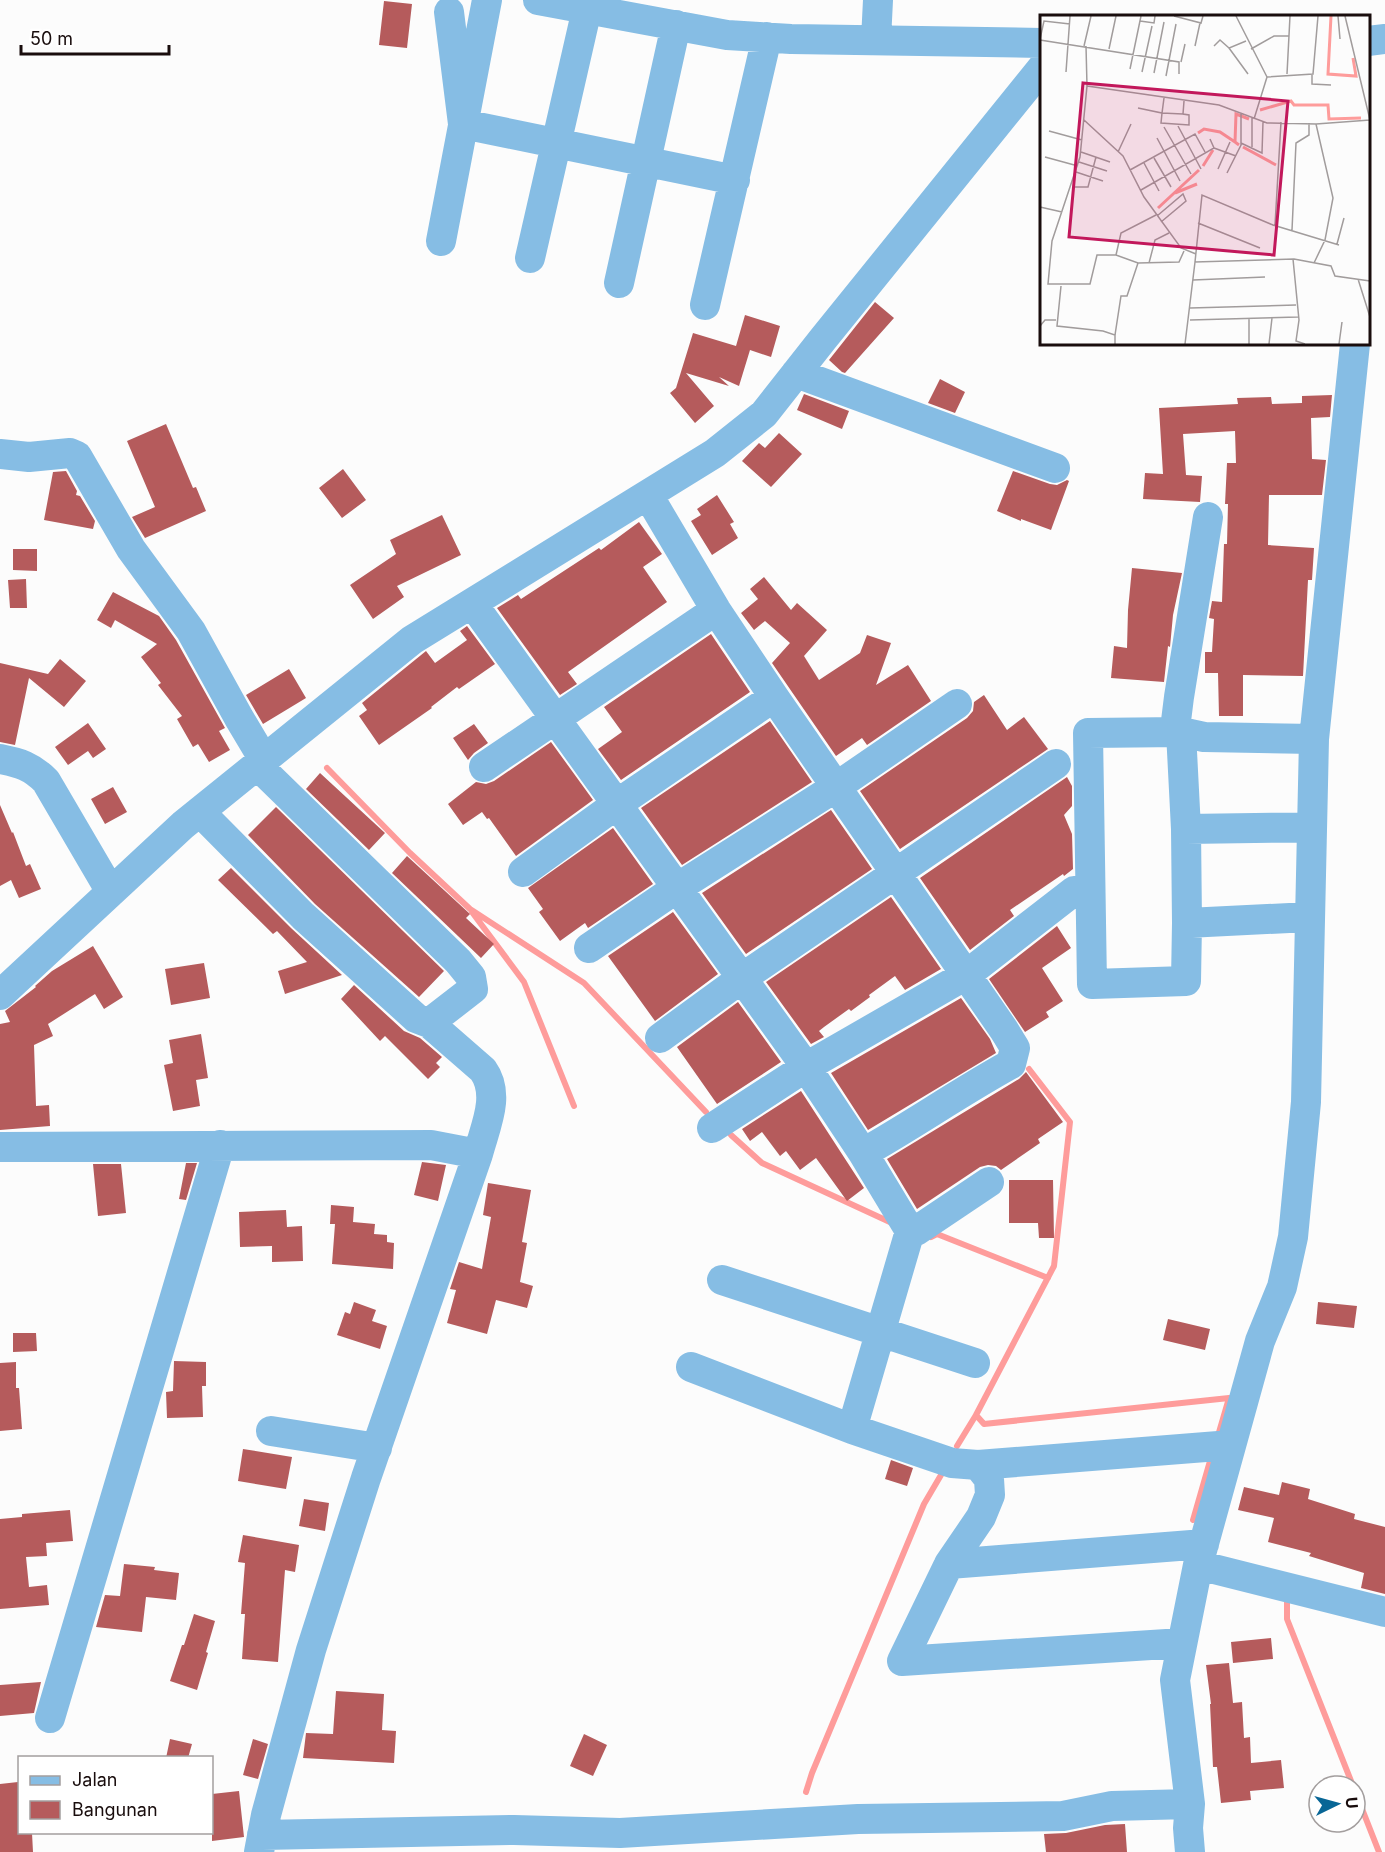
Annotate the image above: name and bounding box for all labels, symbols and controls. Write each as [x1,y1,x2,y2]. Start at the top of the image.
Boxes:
inset map [1040,15,1370,345]
scale bar [21,18,170,56]
text: 50 m [30,28,73,49]
legend [18,1756,213,1834]
text: Jalan [72,1769,117,1790]
north arrow [1307,1774,1367,1834]
text: U [1341,1796,1362,1809]
text: Bangunan [72,1799,158,1820]

